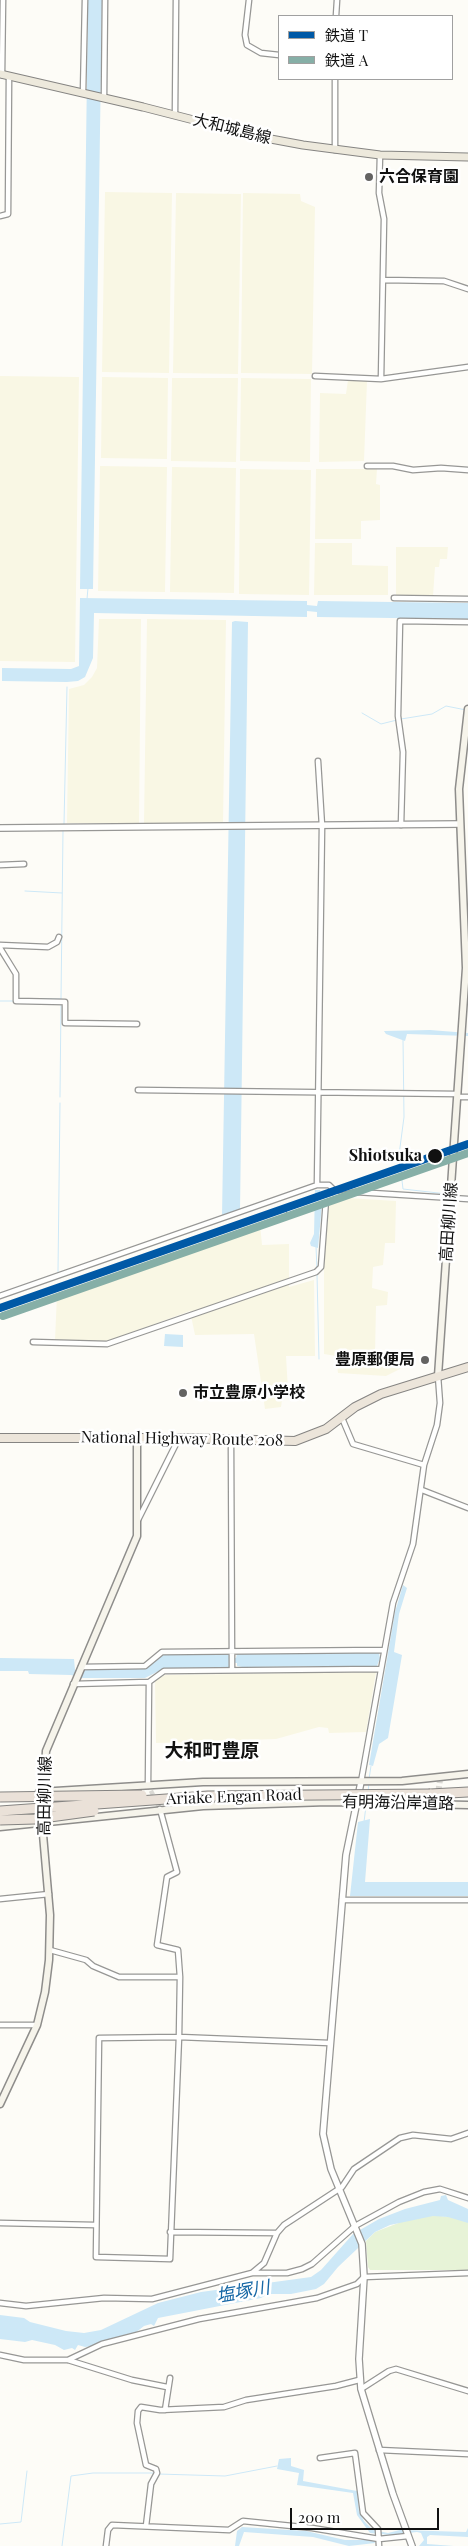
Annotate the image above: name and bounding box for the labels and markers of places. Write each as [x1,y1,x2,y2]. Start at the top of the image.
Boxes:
place label: 六合保育園 [379,167,459,187]
marker: 六合保育園 [363,171,375,183]
place label: Shiotsuka [349,1146,422,1166]
marker: Shiotsuka [426,1147,444,1165]
place label: 豊原郵便局 [335,1350,415,1370]
marker: 豊原郵便局 [419,1354,431,1366]
place label: 市立豊原小学校 [193,1383,305,1403]
marker: 市立豊原小学校 [177,1387,189,1399]

